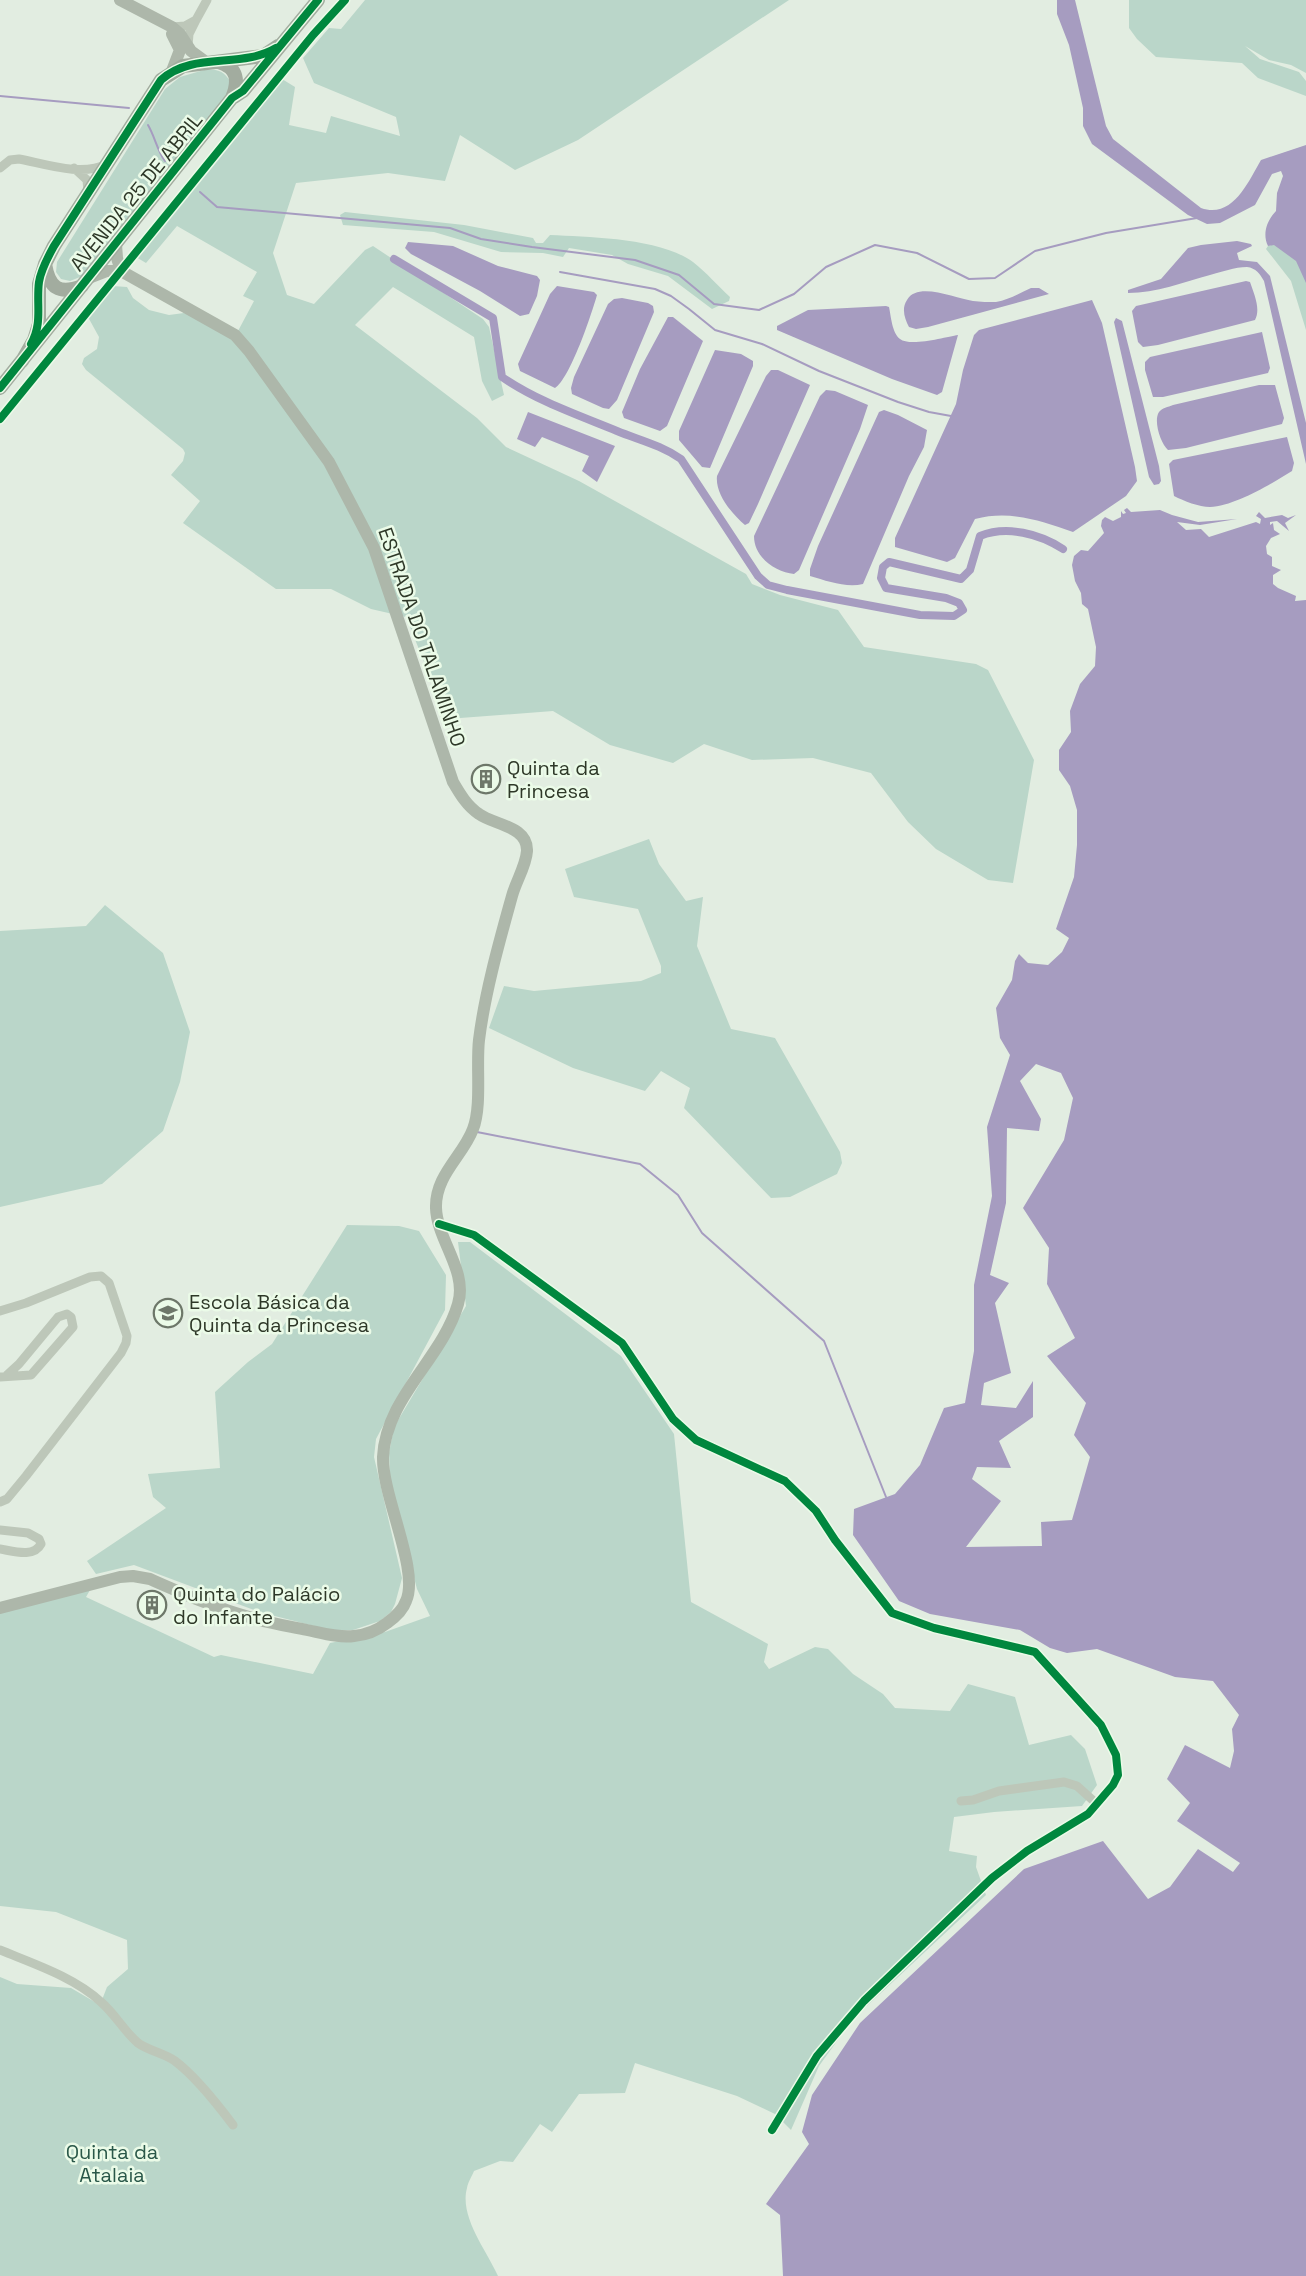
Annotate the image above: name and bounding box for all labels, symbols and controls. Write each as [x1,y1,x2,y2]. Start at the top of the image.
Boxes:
street label: AVENIDA 25 DE ABRIL [64,107,208,277]
street label: ESTRADA DO TALAMINHO [372,524,472,750]
place label: Quinta da Princesa [507,755,600,804]
building icon: Quinta da Princesa [470,763,502,795]
place label: Escola Básica da Quinta da Princesa [189,1289,369,1338]
school or university icon: Escola Básica da Quinta da Princesa [152,1297,184,1329]
place label: Quinta do Palácio do Infante [173,1581,340,1630]
building icon: Quinta do Palácio do Infante [136,1589,168,1621]
park label: Quinta da Atalaia [66,2139,158,2188]

